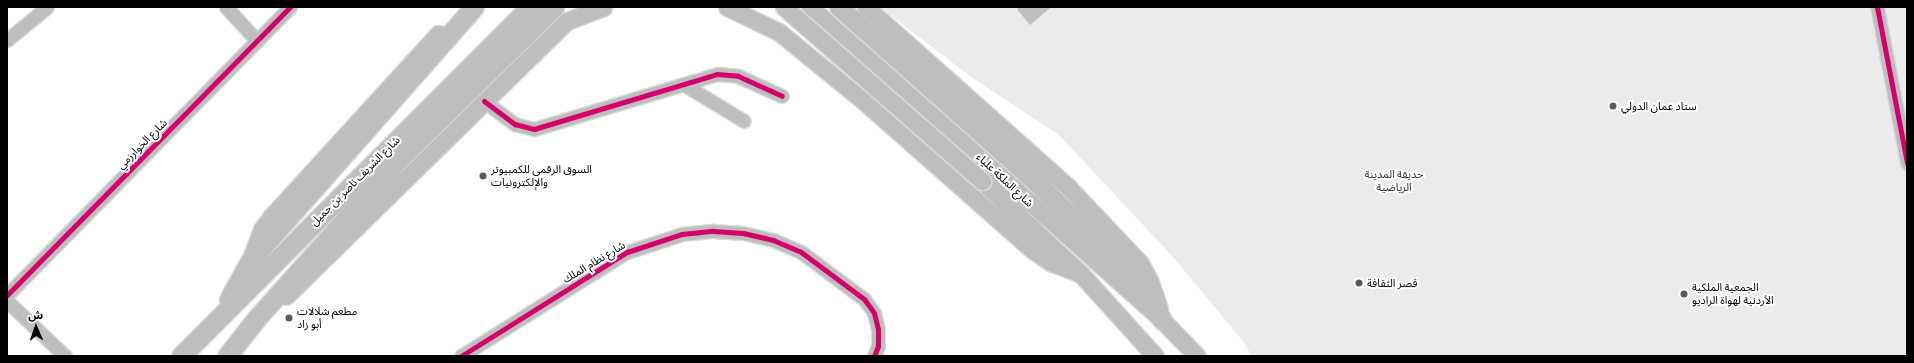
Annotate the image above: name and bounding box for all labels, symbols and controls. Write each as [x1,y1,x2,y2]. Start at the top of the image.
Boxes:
place label: ستاد عمان الدولي [1621,99,1697,113]
marker: ستاد عمان الدولي [1608,101,1618,111]
street label: شارع الخوارزمي [114,116,170,172]
street label: شارع الشريف ناصر بن جميل [307,133,403,229]
street label: شارع الملكة علياء [974,150,1036,210]
place label: السوق الرقمي للكمبيوتر والإلكترونيات [491,163,592,189]
park label: حديقة المدينة الرياضية [1365,168,1423,194]
marker: السوق الرقمي للكمبيوتر والإلكترونيات [478,171,488,181]
street label: شارع نظام الملك [560,238,628,286]
place label: قصر الثقافة [1367,276,1418,290]
marker: قصر الثقافة [1354,278,1364,288]
place label: الجمعية الملكية الأردنية لهواة الراديو [1692,281,1774,307]
marker: الجمعية الملكية الأردنية لهواة الراديو [1679,289,1689,299]
place label: مطعم شلالات أبو زاد [297,305,357,331]
north arrow [16,307,56,347]
text: ش [28,308,43,322]
marker: مطعم شلالات أبو زاد [284,313,294,323]

